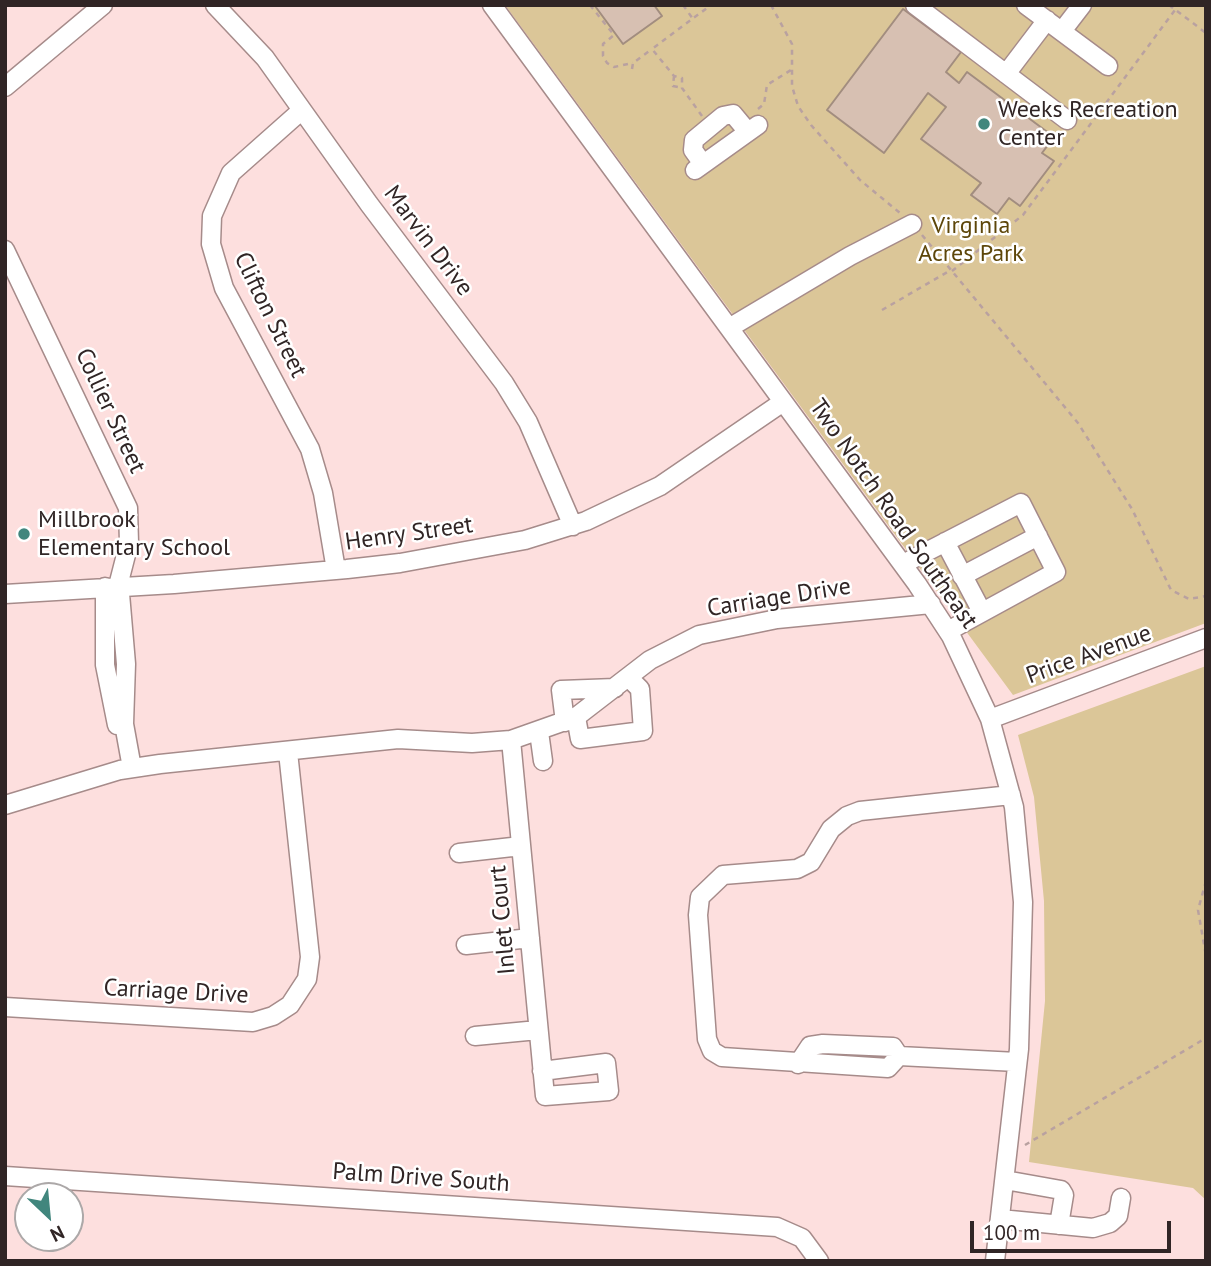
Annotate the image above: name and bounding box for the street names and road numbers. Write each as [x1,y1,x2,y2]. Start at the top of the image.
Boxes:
street label: Marvin Drive [377,180,479,302]
street label: Clifton Street [227,248,313,382]
street label: Collier Street [69,344,151,478]
street label: Two Notch Road Southeast [803,394,983,634]
street label: Henry Street [343,511,475,557]
street label: Carriage Drive [705,572,853,624]
street label: Price Avenue [1023,619,1155,691]
street label: Inlet Court [484,864,522,976]
street label: Carriage Drive [103,974,249,1010]
street label: Palm Drive South [332,1157,510,1199]

